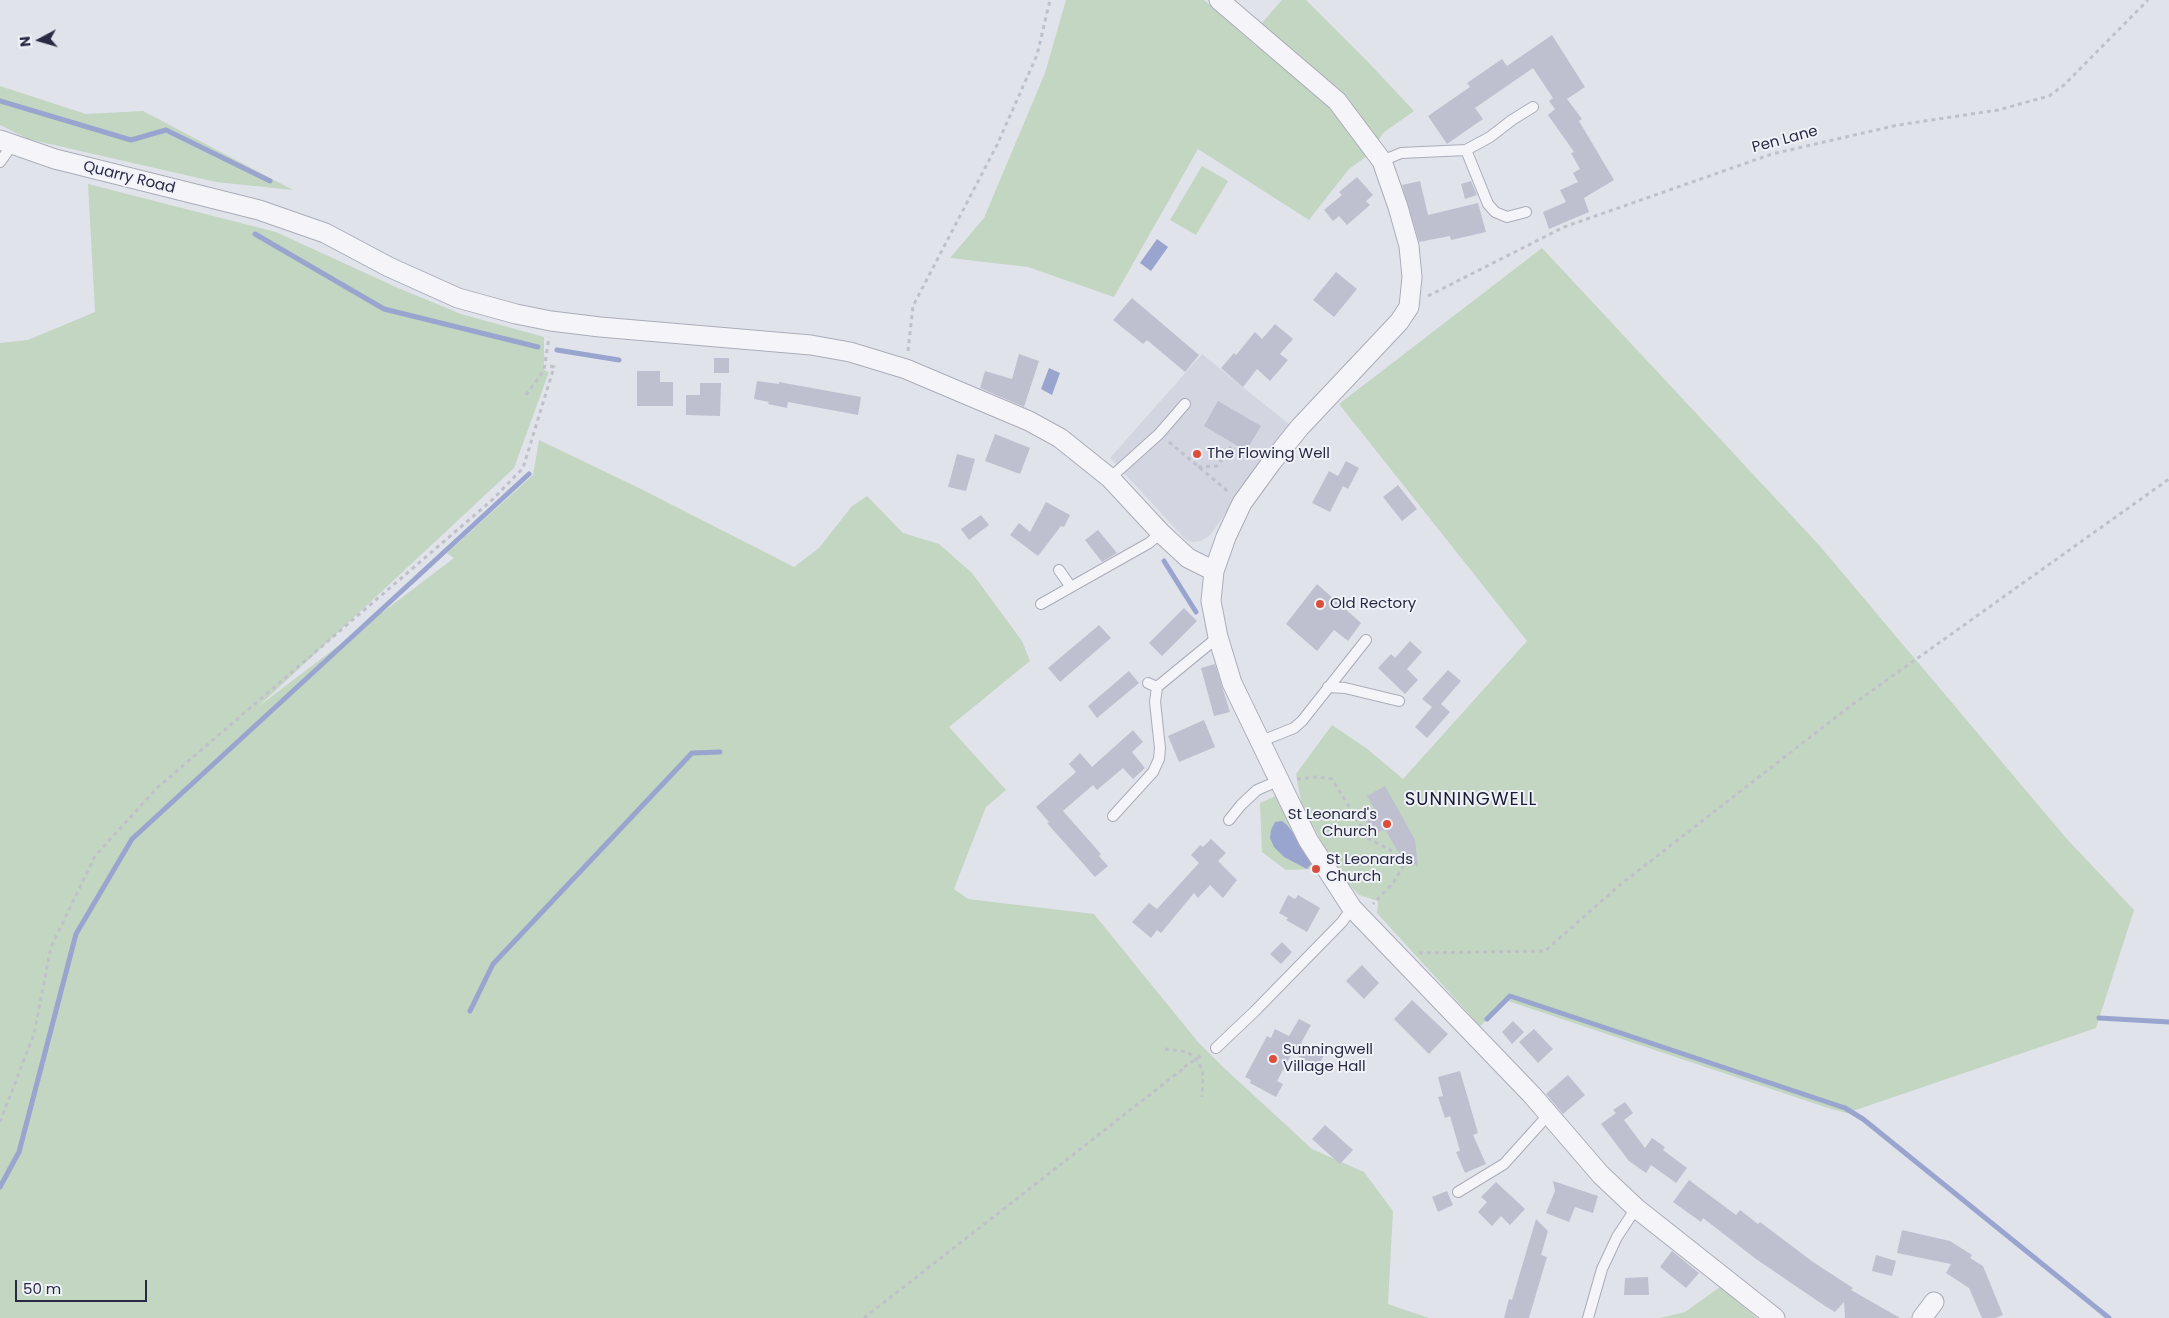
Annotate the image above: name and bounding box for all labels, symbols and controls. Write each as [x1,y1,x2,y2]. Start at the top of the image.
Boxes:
north arrow [15,15,65,65]
text: N [15,35,36,48]
street label: Pen Lane [1750,123,1820,157]
street label: Quarry Road [81,158,177,198]
place label: The Flowing Well [1207,445,1330,463]
marker: The Flowing Well [1191,448,1203,460]
place label: Old Rectory [1330,595,1416,613]
marker: Old Rectory [1314,598,1326,610]
district label: SUNNINGWELL [1403,789,1539,811]
place label: St Leonard's Church [1288,806,1377,841]
marker: St Leonard's Church [1381,818,1393,830]
place label: St Leonards Church [1326,851,1413,886]
marker: St Leonards Church [1310,863,1322,875]
place label: Sunningwell Village Hall [1283,1041,1373,1076]
marker: Sunningwell Village Hall [1267,1053,1279,1065]
scale bar [18,1270,150,1302]
text: 50 m [23,1278,61,1299]

